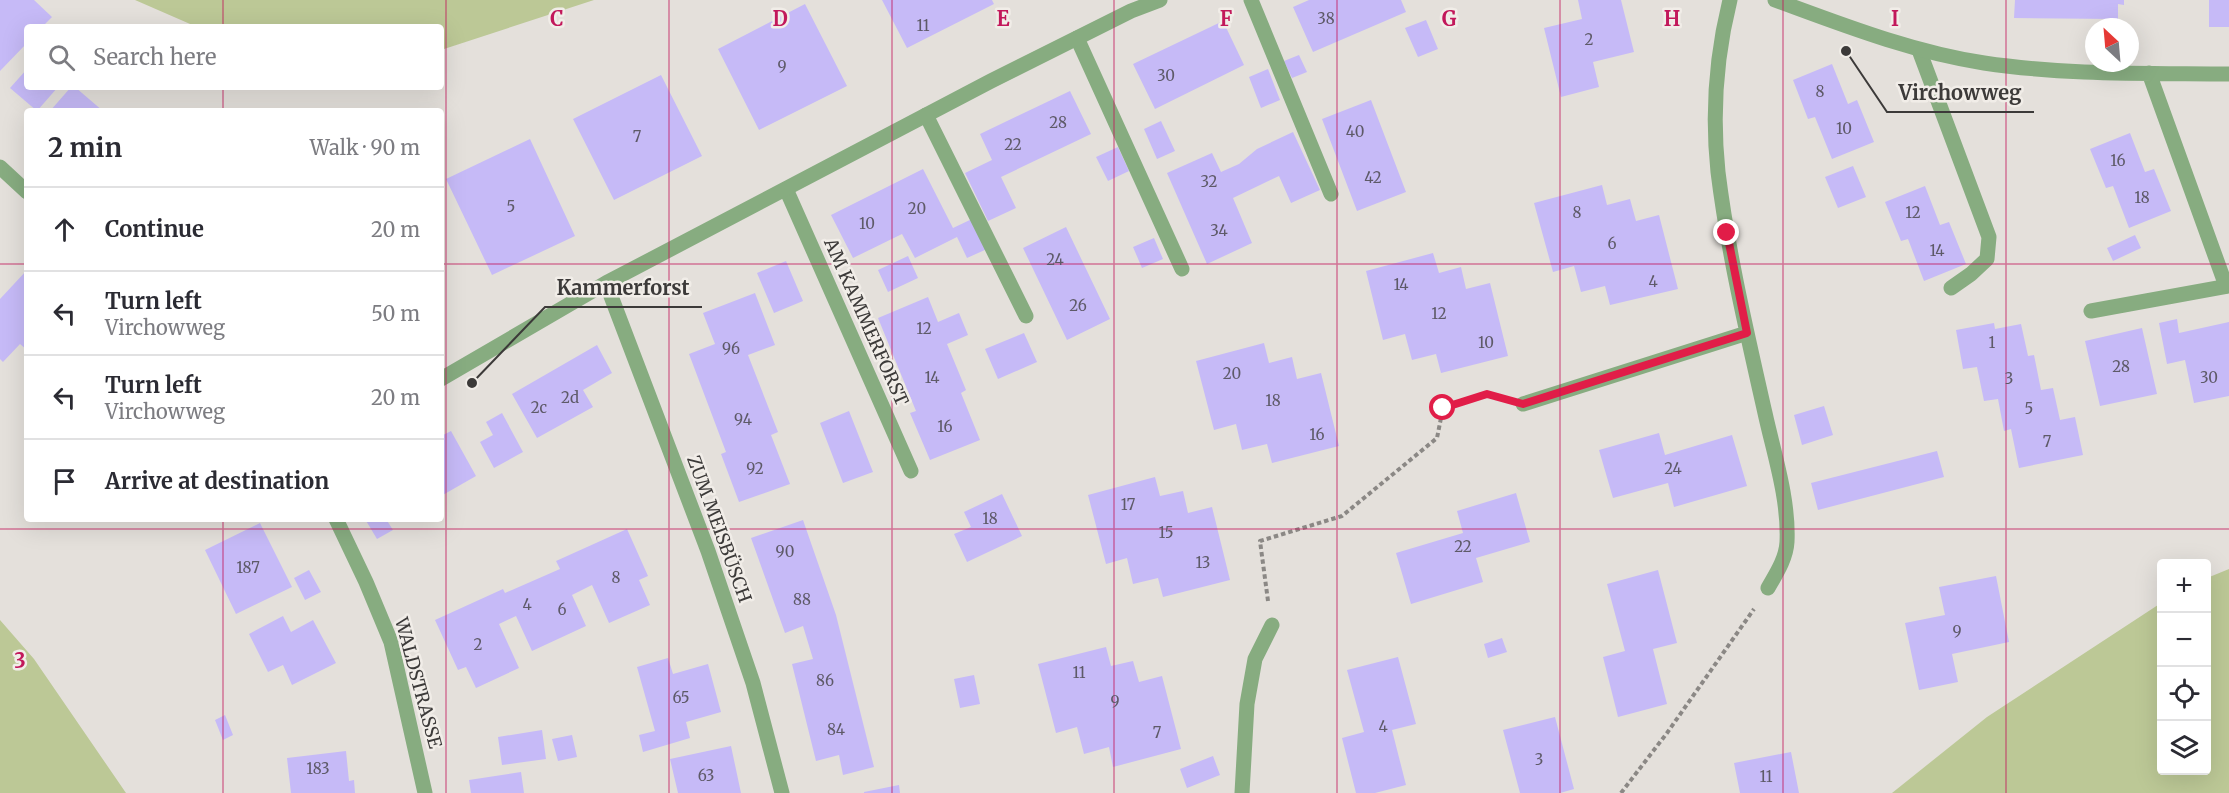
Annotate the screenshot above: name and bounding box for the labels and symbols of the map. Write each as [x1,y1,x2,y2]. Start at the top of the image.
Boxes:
text: C [550,6,564,31]
text: D [772,6,788,31]
text: E [996,6,1010,31]
text: F [1220,6,1233,31]
text: G [1442,6,1457,31]
text: H [1664,6,1680,31]
text: I [1891,6,1899,31]
house number: 38 [1317,9,1335,28]
house number: 11 [916,16,930,35]
north arrow [2085,18,2139,72]
house number: 2 [1585,30,1594,49]
house number: 9 [777,57,787,76]
house number: 30 [1157,66,1175,85]
callout: Virchowweg [1887,74,2034,112]
text: Virchowweg [1897,80,2022,105]
house number: 8 [1816,82,1825,101]
house number: 28 [1049,113,1067,132]
house number: 10 [1836,119,1852,138]
house number: 40 [1346,122,1364,141]
house number: 7 [633,127,642,146]
house number: 22 [1004,135,1022,154]
house number: 16 [2110,151,2126,170]
house number: 42 [1364,168,1382,187]
house number: 32 [1200,172,1218,191]
house number: 18 [2134,188,2150,207]
house number: 5 [507,197,515,216]
house number: 20 [908,199,926,218]
house number: 8 [1573,203,1582,222]
house number: 12 [1905,203,1921,222]
house number: 10 [859,214,875,233]
route end [1713,219,1739,245]
house number: 34 [1210,221,1228,240]
street label: AM KAMMERFORST [819,233,914,410]
house number: 6 [1607,234,1617,253]
house number: 14 [1929,241,1945,260]
house number: 24 [1046,250,1064,269]
callout: Kammerforst [545,269,702,307]
house number: 4 [1648,272,1658,291]
text: Kammerforst [556,275,690,300]
house number: 14 [1393,275,1409,294]
house number: 26 [1069,296,1087,315]
house number: 12 [1431,304,1447,323]
house number: 12 [916,319,932,338]
house number: 10 [1478,333,1494,352]
house number: 1 [1989,333,1996,352]
house number: 96 [722,339,740,358]
house number: 28 [2112,357,2130,376]
house number: 20 [1223,364,1241,383]
house number: 14 [924,368,940,387]
house number: 30 [2200,368,2218,387]
house number: 3 [2005,369,2013,388]
house number: 2d [561,388,579,407]
house number: 18 [1265,391,1281,410]
route start [1429,394,1455,420]
house number: 2c [531,398,548,417]
house number: 5 [2025,399,2033,418]
house number: 94 [734,410,752,429]
house number: 16 [937,417,953,436]
house number: 16 [1309,425,1325,444]
house number: 7 [2043,432,2052,451]
street label: ZUM MEISBÜSCH [682,452,757,606]
house number: 92 [746,459,764,478]
house number: 24 [1664,459,1682,478]
house number: 17 [1121,495,1136,514]
house number: 18 [982,509,998,528]
house number: 15 [1158,523,1174,542]
house number: 22 [1454,537,1472,556]
house number: 90 [776,542,794,561]
house number: 13 [1196,553,1210,572]
house number: 187 [236,558,260,577]
house number: 8 [612,568,621,587]
house number: 88 [793,590,811,609]
house number: 4 [522,595,532,614]
house number: 6 [557,600,567,619]
street label: WALDSTRASSE [390,614,447,751]
house number: 9 [1952,622,1962,641]
house number: 2 [474,635,483,654]
text: 3 [14,648,26,673]
house number: 11 [1072,663,1086,682]
house number: 86 [816,671,834,690]
house number: 65 [672,688,690,707]
house number: 9 [1110,692,1120,711]
house number: 4 [1378,717,1388,736]
house number: 84 [827,720,845,739]
house number: 7 [1153,723,1162,742]
house number: 3 [1535,750,1543,769]
house number: 183 [306,759,330,778]
house number: 63 [698,766,714,785]
house number: 11 [1759,767,1773,786]

